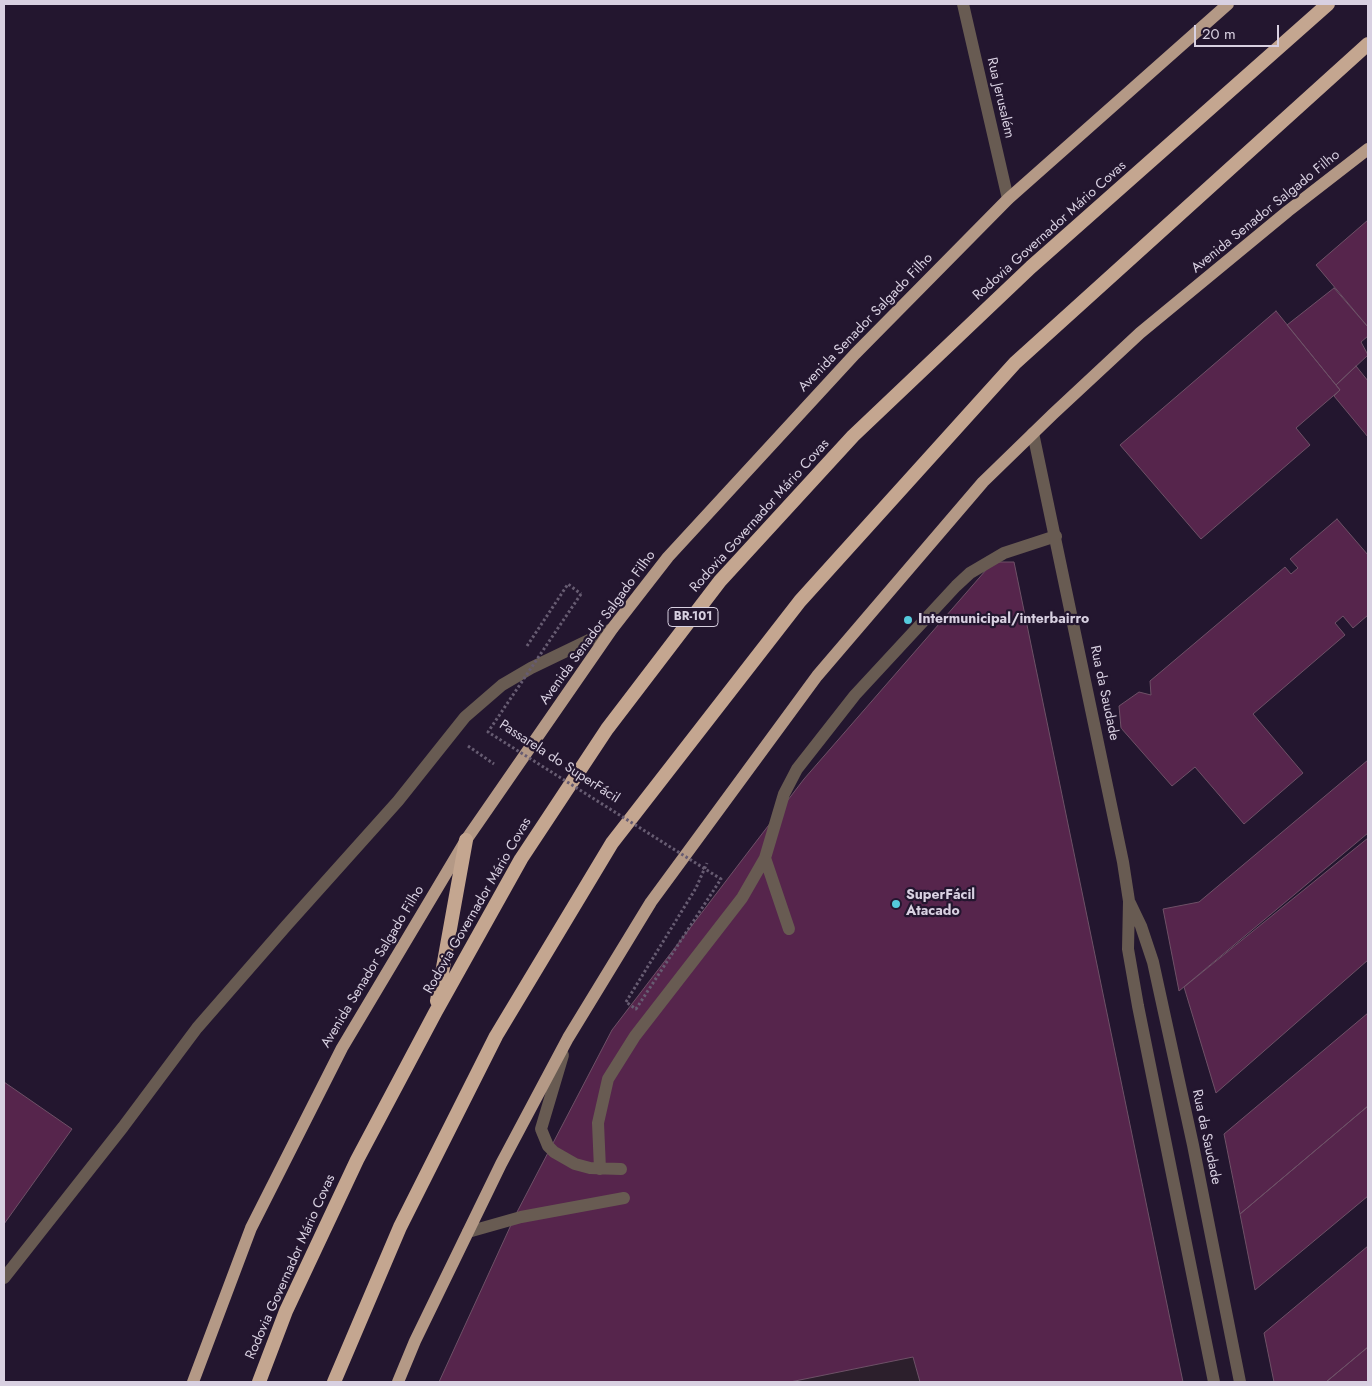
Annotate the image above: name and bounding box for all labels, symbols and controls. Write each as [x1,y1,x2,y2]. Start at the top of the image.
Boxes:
scale bar [1197,15,1282,47]
text: 20 m [1202,23,1236,45]
street label: Rua Jerusalém [983,56,1017,140]
street label: Avenida Senador Salgado Filho [1188,147,1344,277]
street label: Rodovia Governador Mário Covas [970,158,1130,304]
street label: Avenida Senador Salgado Filho [795,250,937,396]
street label: Rodovia Governador Mário Covas [687,436,833,596]
street label: Avenida Senador Salgado Filho [536,548,660,708]
road number: BR-101 [668,608,718,626]
place label: Intermunicipal/interbairro [918,612,1089,628]
marker: Intermunicipal/interbairro [902,614,914,626]
street label: Rua da Saudade [1086,644,1122,742]
street label: Passarela do SuperFácil [496,717,622,807]
street label: Rodovia Governador Mário Covas [421,815,535,997]
street label: Avenida Senador Salgado Filho [318,883,428,1051]
place label: SuperFácil Atacado [906,888,975,920]
marker: SuperFácil Atacado [890,898,902,910]
street label: Rua da Saudade [1188,1088,1224,1186]
street label: Rodovia Governador Mário Covas [243,1172,339,1362]

